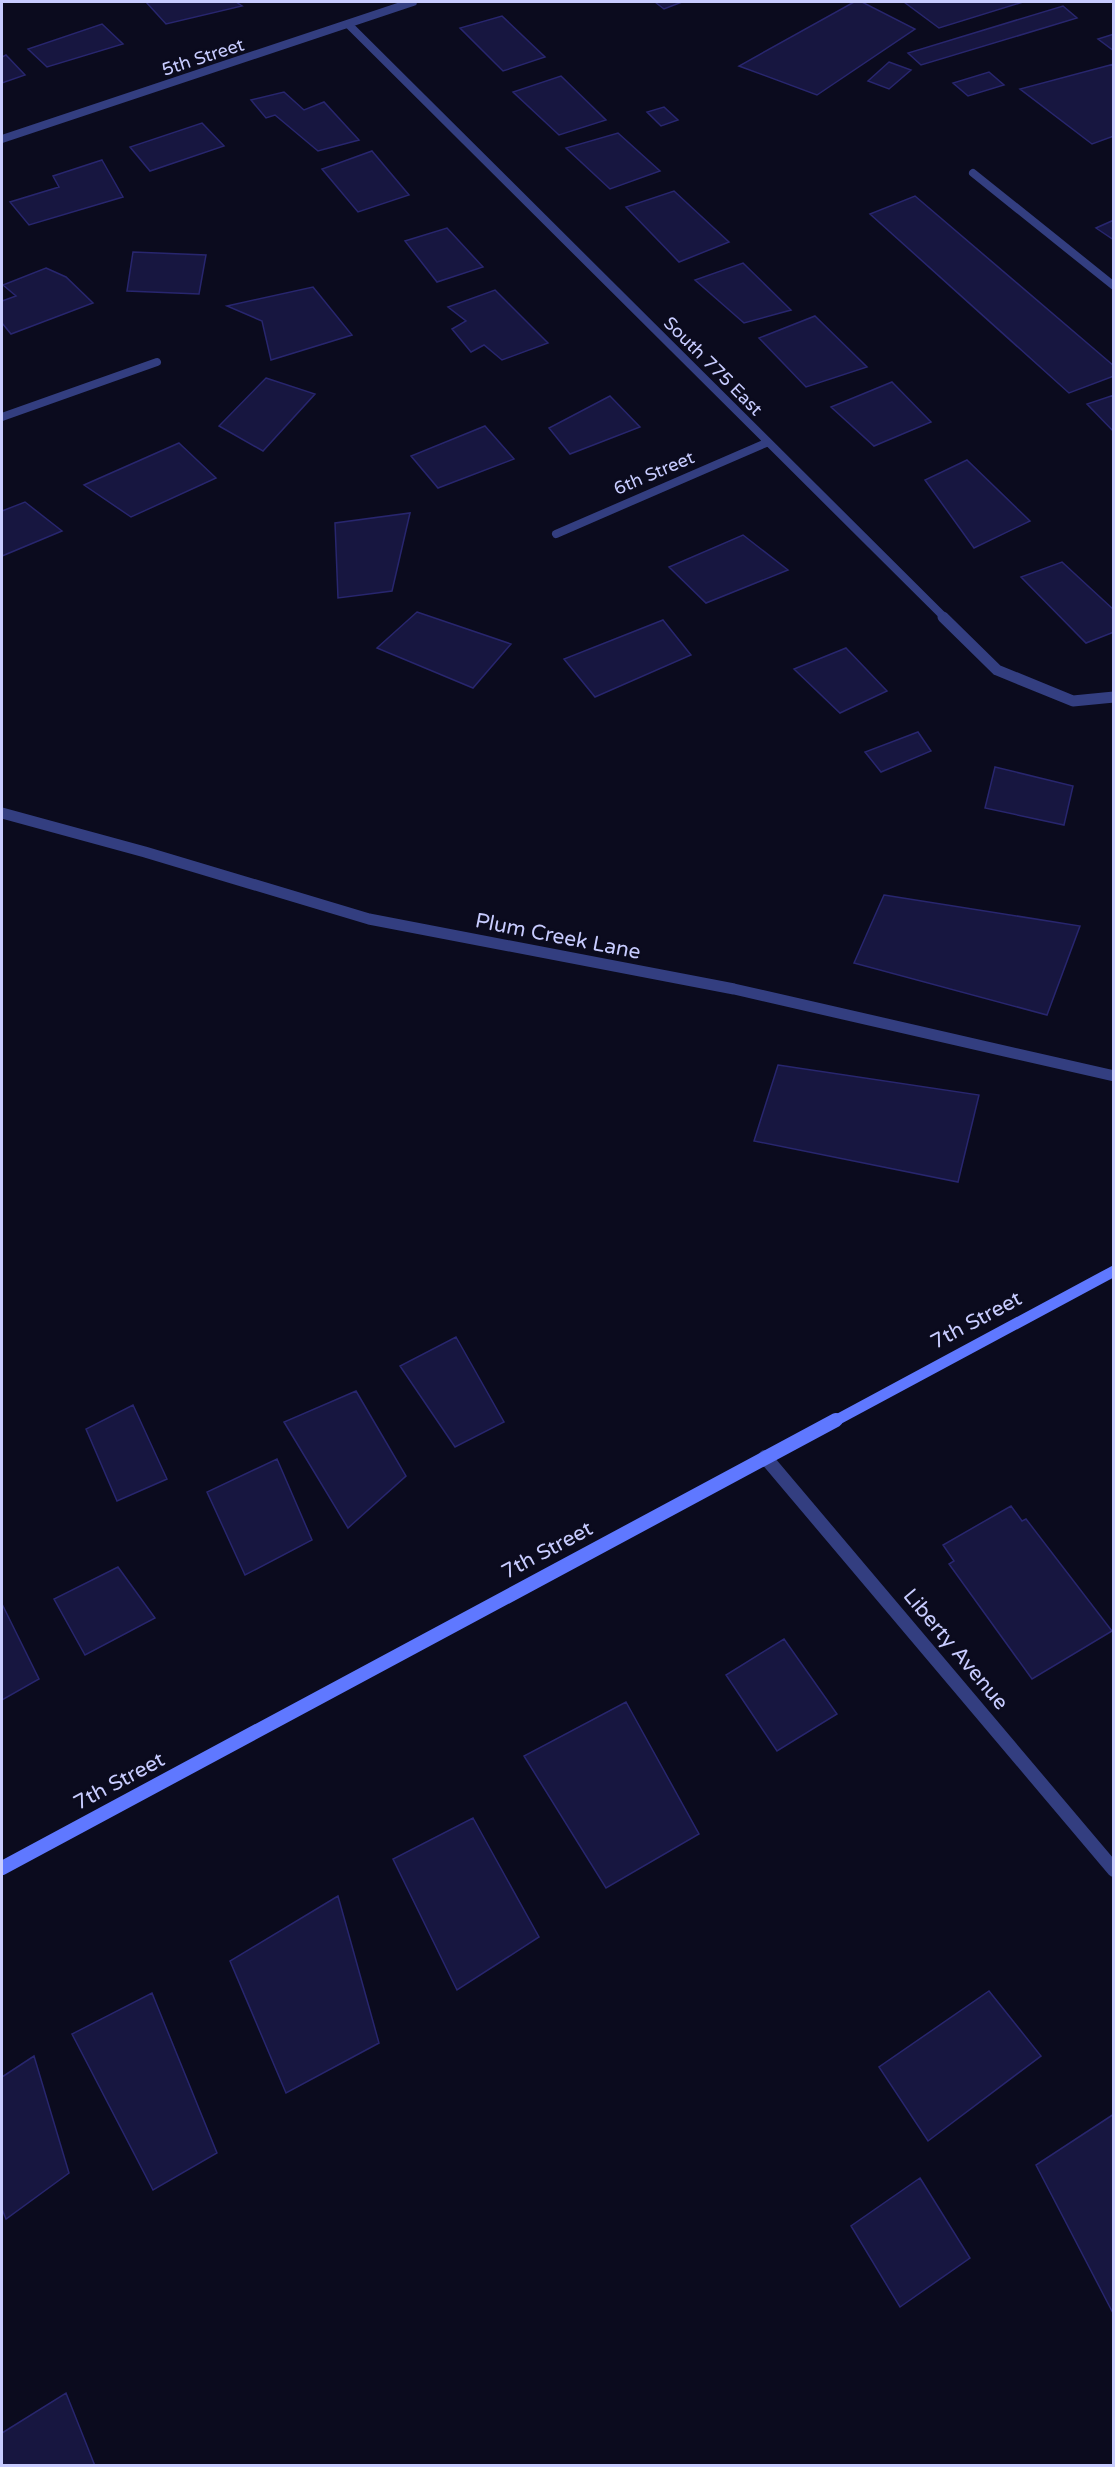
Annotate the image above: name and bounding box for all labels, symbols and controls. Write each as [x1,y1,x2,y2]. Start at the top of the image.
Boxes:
street label: 5th Street [159,33,247,81]
street label: South 775 East [659,312,767,420]
street label: 6th Street [610,446,698,500]
street label: Plum Creek Lane [473,908,643,965]
street label: 7th Street [926,1286,1026,1355]
street label: 7th Street [497,1516,597,1585]
street label: Liberty Avenue [898,1584,1014,1715]
street label: 7th Street [69,1747,169,1816]

